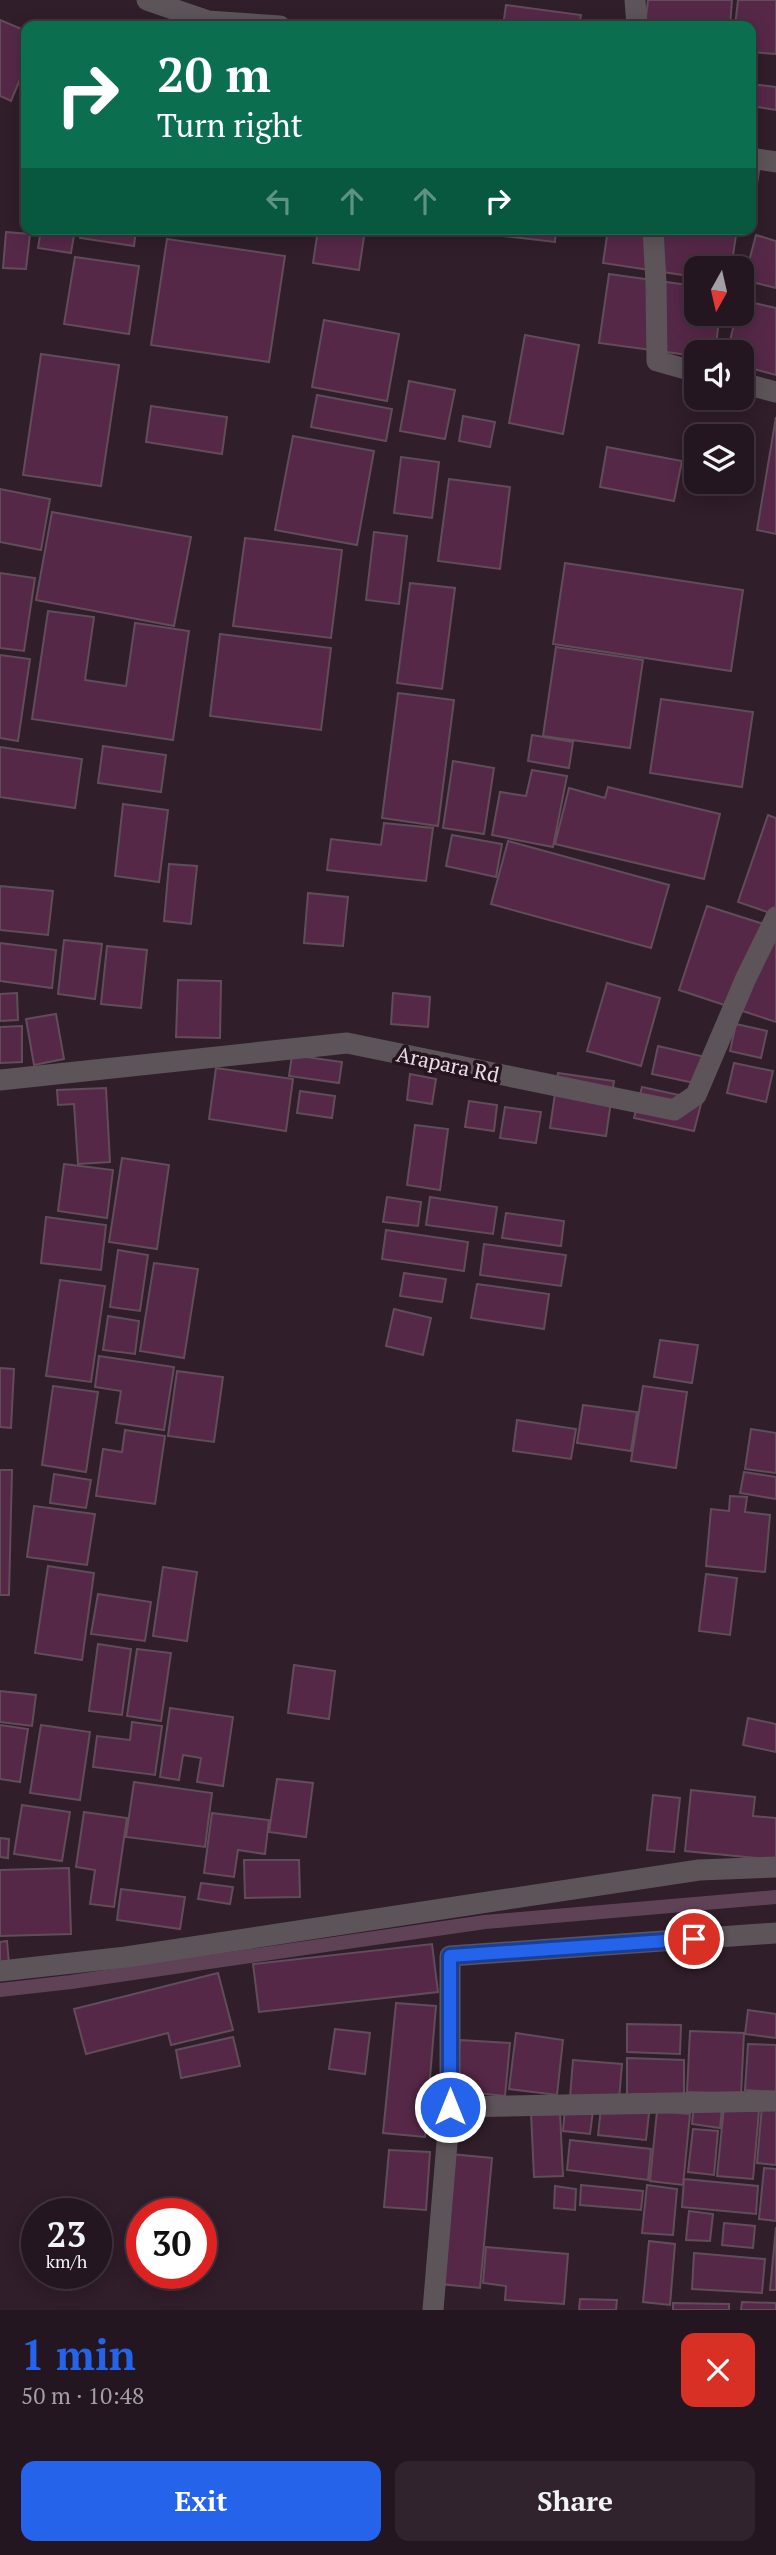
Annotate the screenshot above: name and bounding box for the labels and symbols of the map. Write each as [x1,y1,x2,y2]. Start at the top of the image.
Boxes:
north arrow [684,256,754,326]
street label: Arapara Rd [394,1039,502,1089]
pin [664,1909,724,1969]
position arrow [413,2070,487,2144]
speed limit sign: 30 [126,2198,217,2289]

